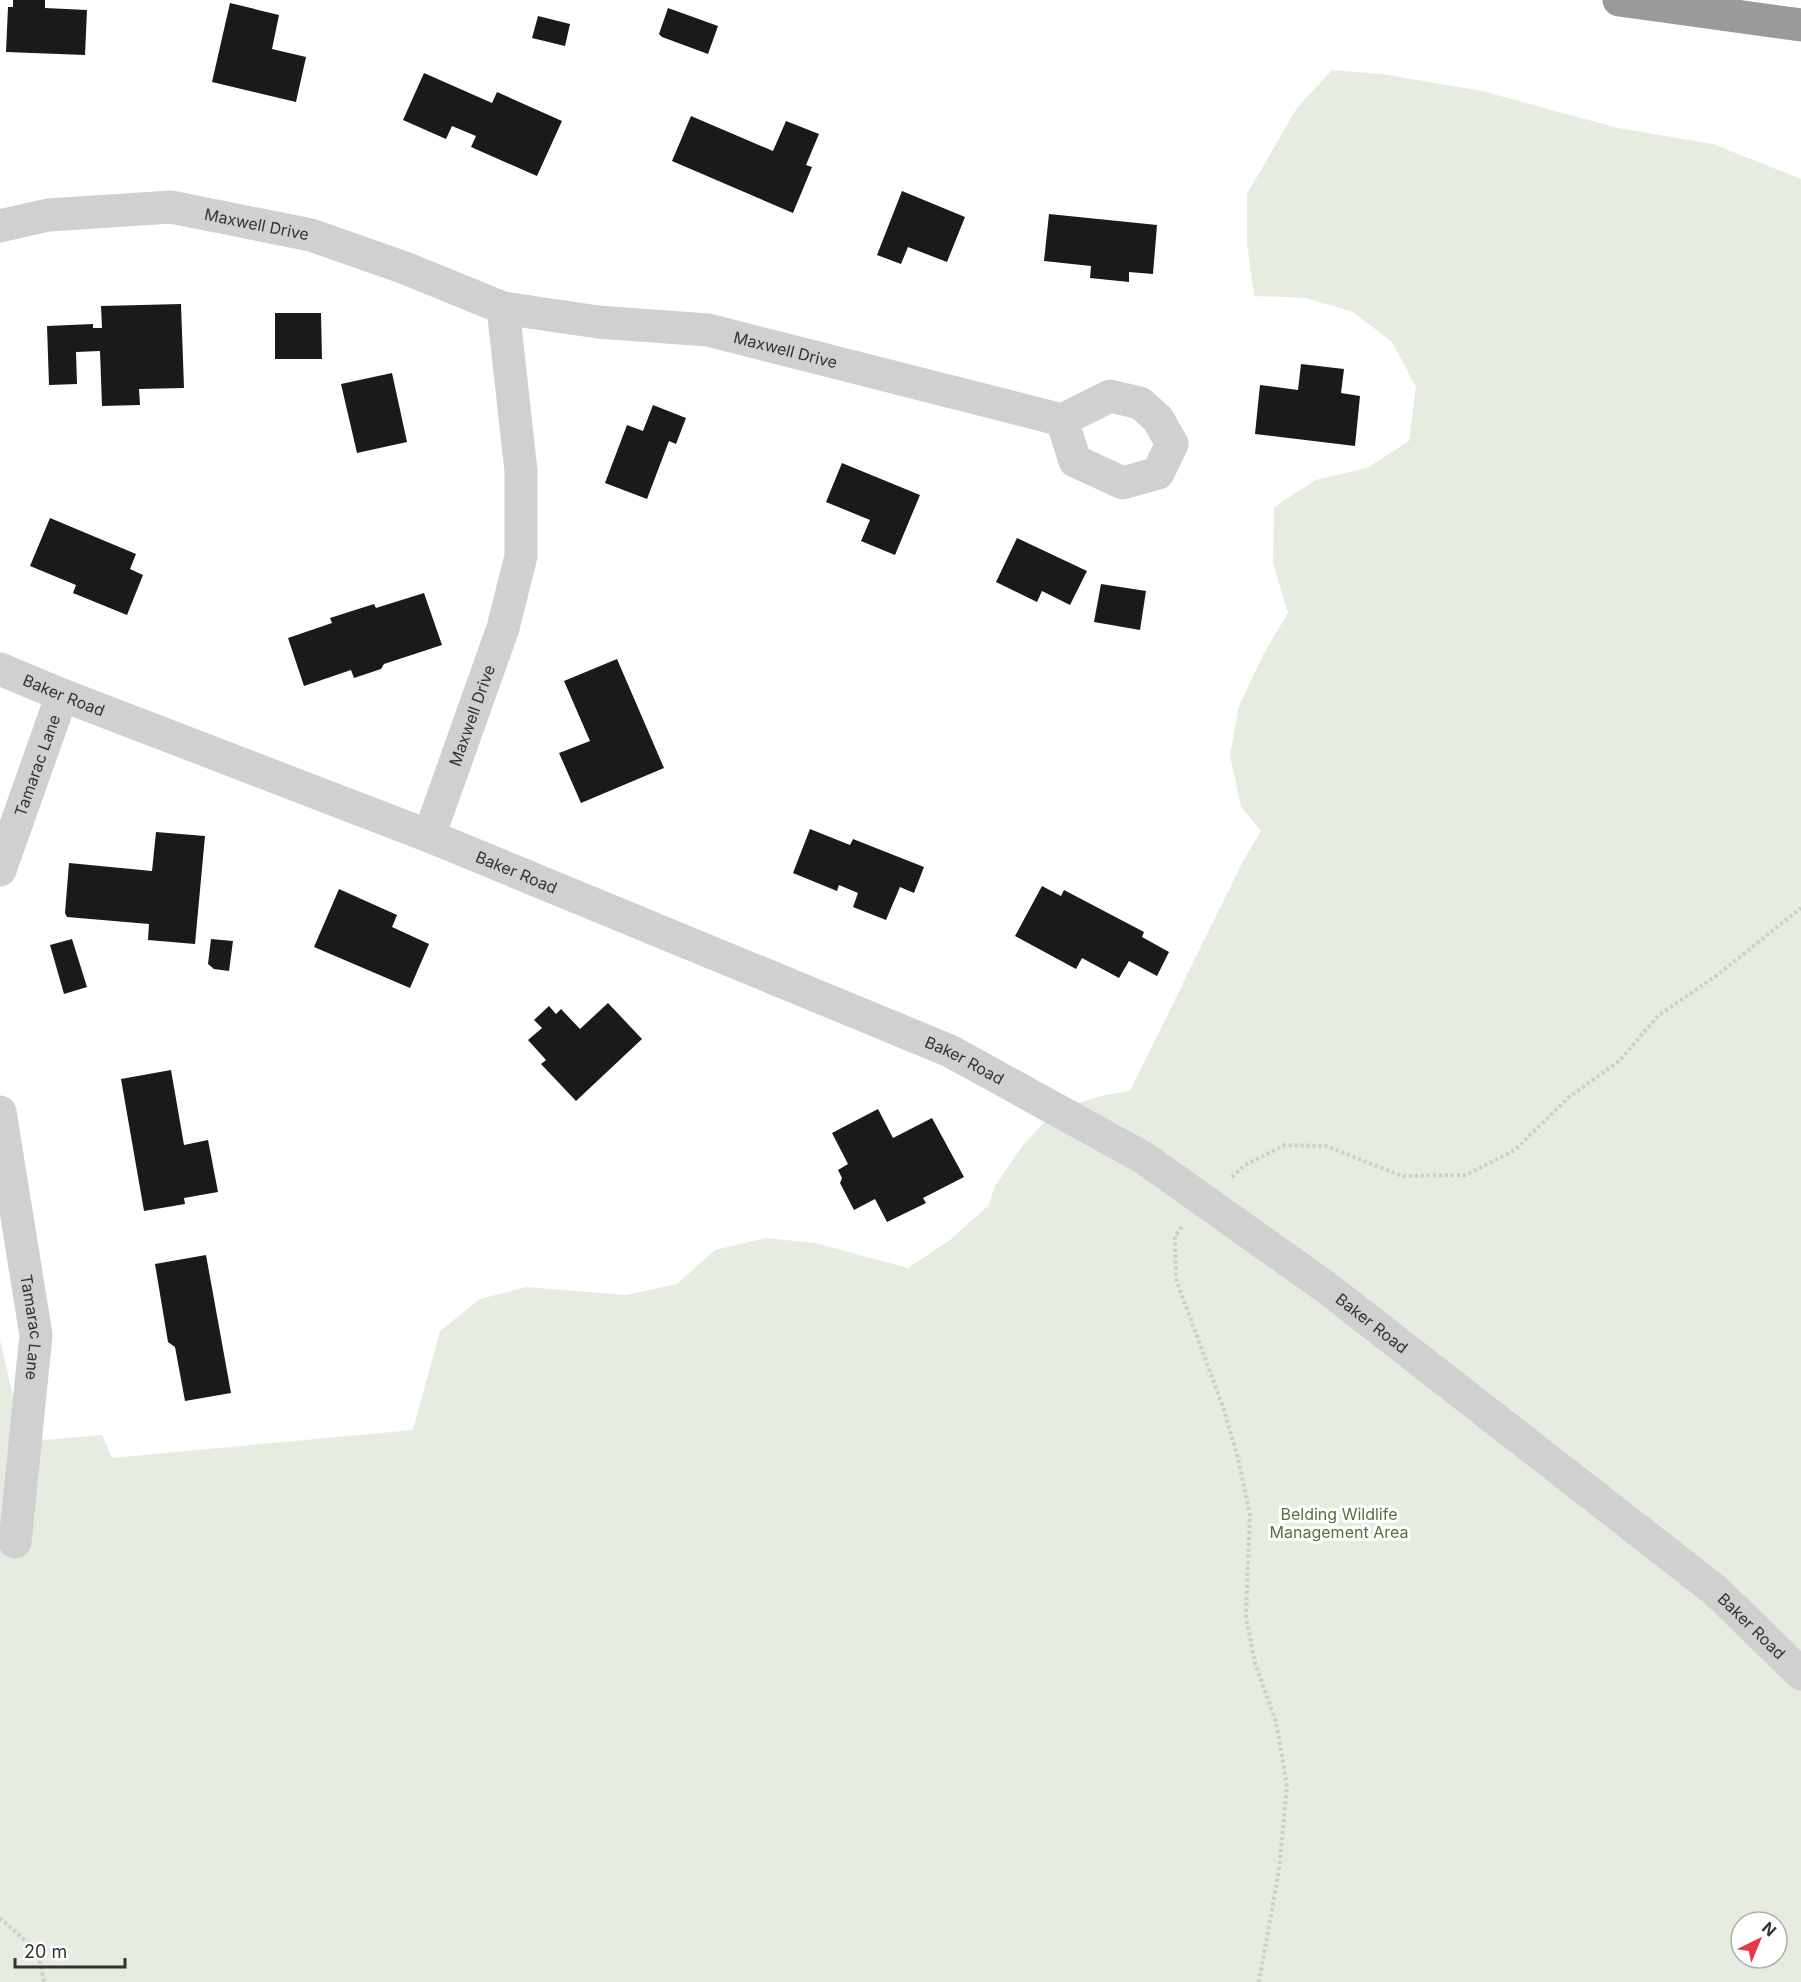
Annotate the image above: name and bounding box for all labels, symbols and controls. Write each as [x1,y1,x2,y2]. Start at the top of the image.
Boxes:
street label: Maxwell Drive [203,204,311,244]
street label: Maxwell Drive [732,327,839,372]
street label: Maxwell Drive [445,662,499,769]
street label: Baker Road [20,670,108,720]
street label: Tamarac Lane [10,712,64,819]
street label: Baker Road [473,846,560,898]
street label: Baker Road [922,1032,1008,1089]
street label: Tamarac Lane [16,1273,47,1381]
street label: Baker Road [1332,1289,1412,1357]
park label: Belding Wildlife Management Area [1270,1504,1408,1542]
street label: Baker Road [1714,1589,1790,1663]
north arrow [1729,1910,1789,1970]
text: N [1758,1918,1781,1941]
scale bar [15,1931,124,1969]
text: 20 m [24,1941,67,1962]

